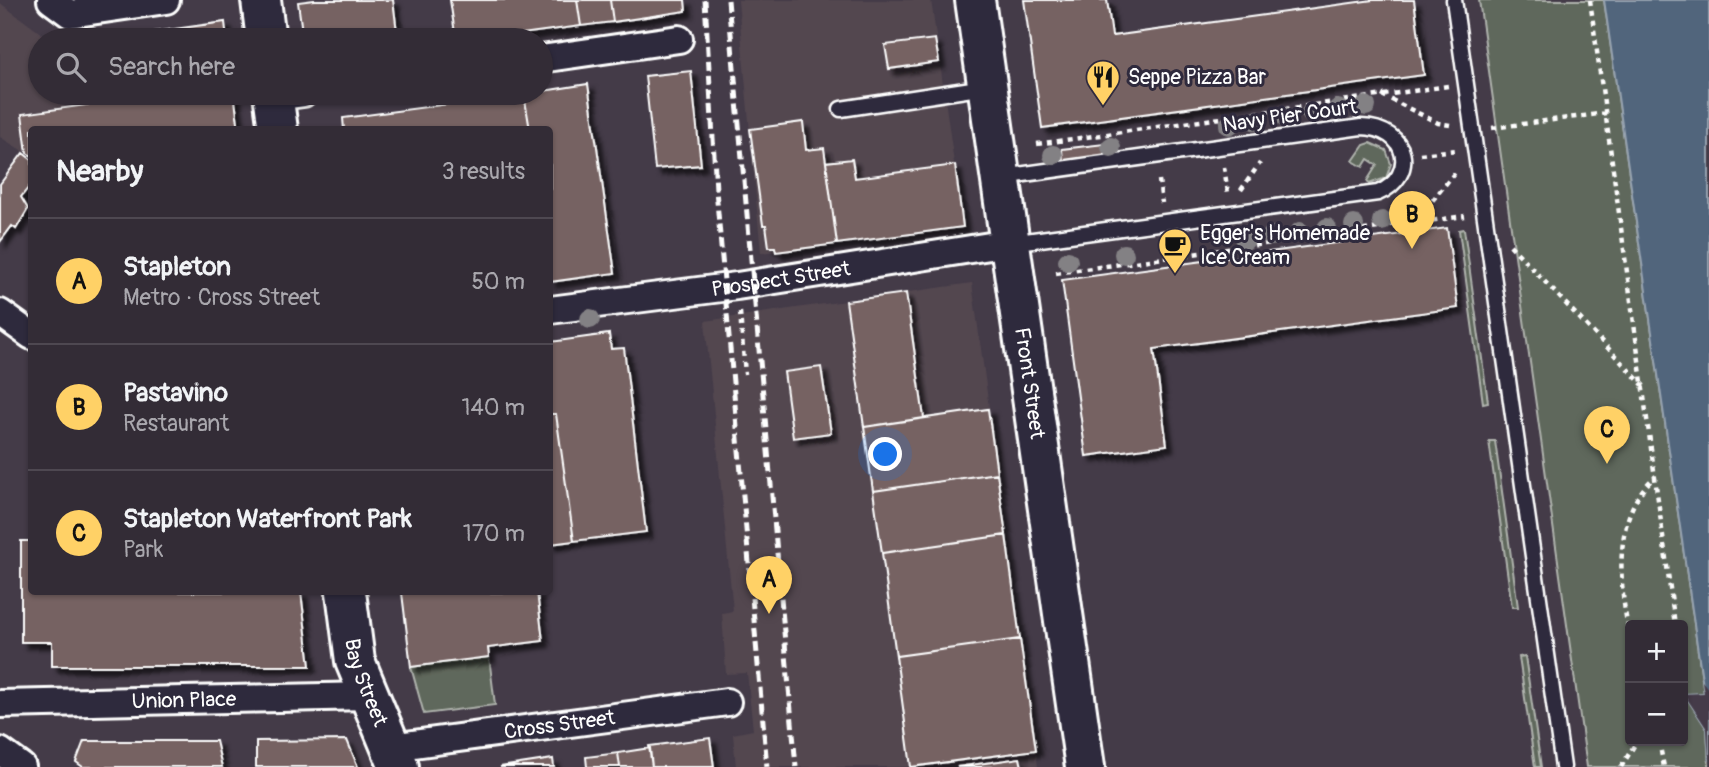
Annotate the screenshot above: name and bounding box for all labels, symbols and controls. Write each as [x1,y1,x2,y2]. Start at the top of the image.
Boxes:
search box [28,28,553,105]
icon: search [52,48,90,86]
text: Search here [108,51,235,83]
restaurant icon: Seppe Pizza Bar [1084,58,1122,107]
place label: Seppe Pizza Bar [1128,64,1267,91]
street label: Navy Pier Court [1221,93,1359,139]
text: Nearby [56,153,143,190]
text: 3 results [442,157,525,186]
pin: B [1389,191,1435,249]
place label: Egger's Homemade Ice Cream [1200,220,1371,271]
cafe icon: Egger's Homemade Ice Cream [1156,226,1194,275]
text: Stapleton [123,251,231,283]
street label: Prospect Street [710,255,853,303]
text: A [72,267,86,296]
text: 50 m [471,267,525,296]
text: Metro · Cross Street [123,283,320,312]
street label: Front Street [1009,325,1051,441]
text: Pastavino [123,377,228,409]
text: B [72,393,86,422]
text: 140 m [462,393,525,422]
pin: C [1584,406,1630,464]
text: Restaurant [123,409,229,438]
your location [868,437,902,471]
text: Stapleton Waterfront Park [123,503,412,535]
text: C [72,519,86,548]
text: 170 m [463,519,525,548]
text: Park [123,535,163,564]
pin: A [746,556,792,614]
map controls [1625,620,1688,746]
button: + [1625,620,1688,683]
street label: Bay Street [339,637,394,731]
button: − [1625,683,1688,746]
street label: Union Place [131,685,237,715]
street label: Cross Street [502,704,617,745]

